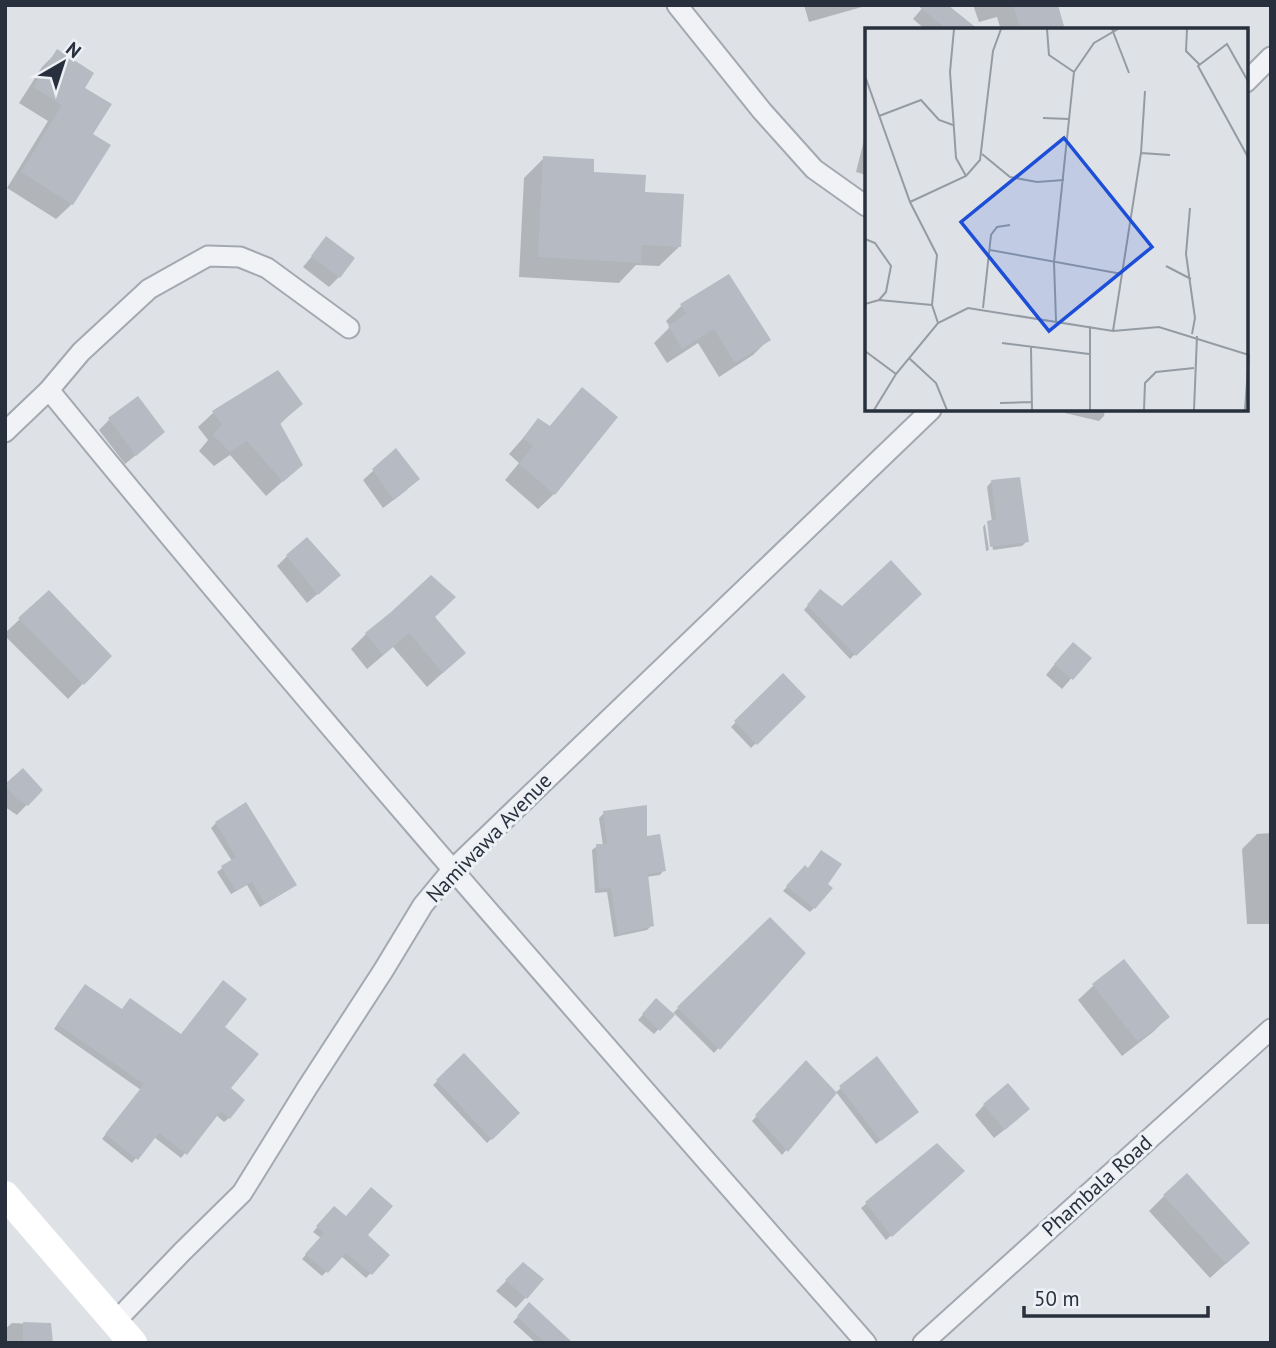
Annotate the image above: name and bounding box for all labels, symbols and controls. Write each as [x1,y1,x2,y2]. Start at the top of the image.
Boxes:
north arrow [28,28,98,98]
inset map [865,28,1248,411]
text: N [61,37,86,63]
street label: Namiwawa Avenue [420,767,557,908]
street label: Phambala Road [1036,1129,1157,1242]
scale bar [1024,1274,1208,1318]
text: 50 m [1034,1285,1080,1312]

